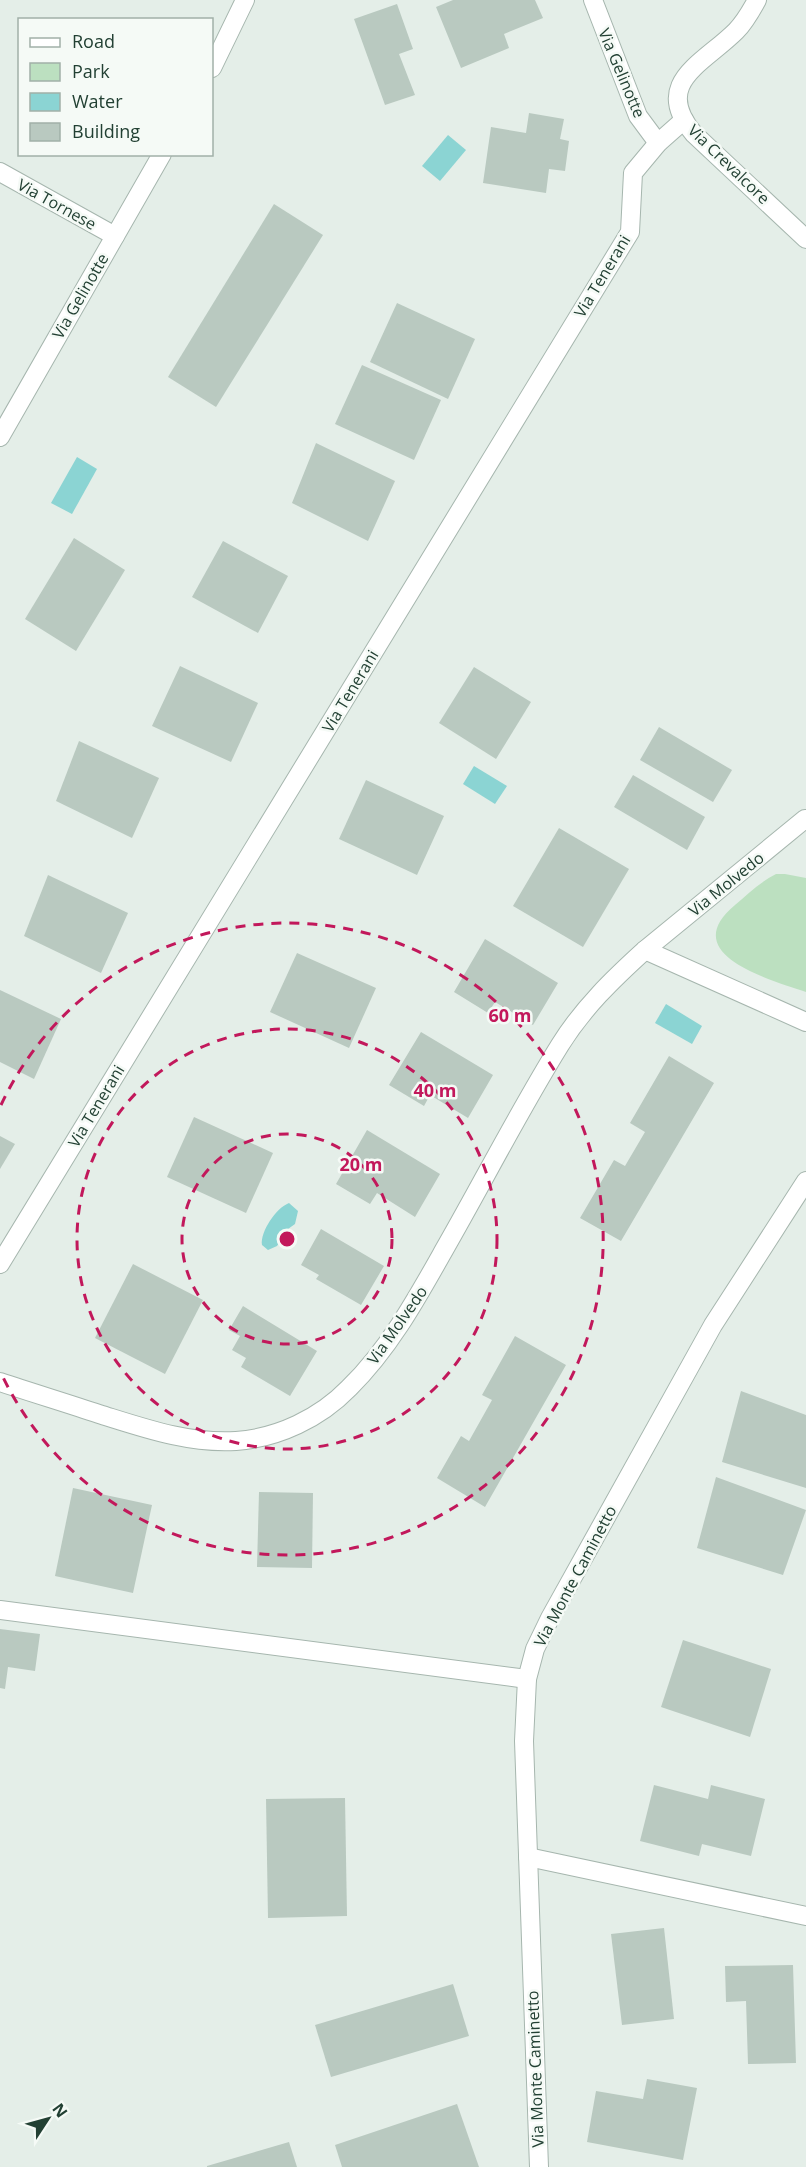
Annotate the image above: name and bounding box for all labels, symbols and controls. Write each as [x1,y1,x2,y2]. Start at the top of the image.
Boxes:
legend [18,18,213,156]
street label: Via Gelinotte [593,25,651,121]
text: Road [72,29,115,53]
text: Park [72,59,110,83]
text: Water [72,89,123,113]
text: Building [72,119,140,143]
street label: Via Crevalcore [683,119,775,209]
street label: Via Tornese [14,173,100,235]
street label: Via Tenerani [569,231,635,321]
street label: Via Gelinotte [47,249,113,343]
street label: Via Tenerani [317,646,383,736]
street label: Via Molvedo [684,847,768,921]
text: 60 m [489,1003,531,1027]
street label: Via Tenerani [63,1061,129,1151]
text: 40 m [414,1078,456,1102]
text: 20 m [340,1152,382,1176]
centre of rings [277,1229,297,1249]
street label: Via Molvedo [362,1281,432,1369]
street label: Via Monte Caminetto [528,1502,622,1650]
street label: Via Monte Caminetto [521,1990,549,2148]
north arrow [18,2089,78,2149]
text: N [47,2098,73,2122]

